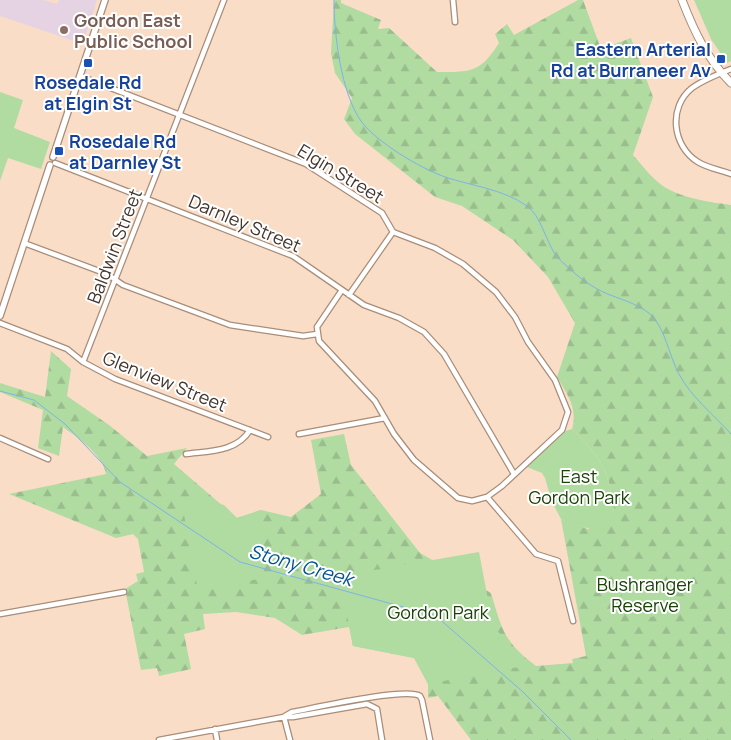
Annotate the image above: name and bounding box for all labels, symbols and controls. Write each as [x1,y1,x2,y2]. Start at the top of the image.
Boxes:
place label: Gordon East Public School [74,8,193,53]
marker: Gordon East Public School [58,24,70,36]
place label: Eastern Arterial Rd at Burraneer Av [551,37,711,82]
marker: Eastern Arterial Rd at Burraneer Av [715,53,727,65]
marker: Rosedale Rd at Elgin St [82,57,94,69]
place label: Rosedale Rd at Elgin St [34,70,142,115]
place label: Rosedale Rd at Darnley St [69,129,181,174]
street label: Elgin Street [293,138,389,208]
marker: Rosedale Rd at Darnley St [53,145,65,157]
street label: Baldwin Street [81,185,147,307]
street label: Darnley Street [185,189,305,257]
street label: Glenview Street [99,345,231,417]
park label: East Gordon Park [528,464,631,509]
water label: Stony Creek [246,538,358,593]
park label: Bushranger Reserve [597,572,694,617]
park label: Gordon Park [387,600,490,624]

